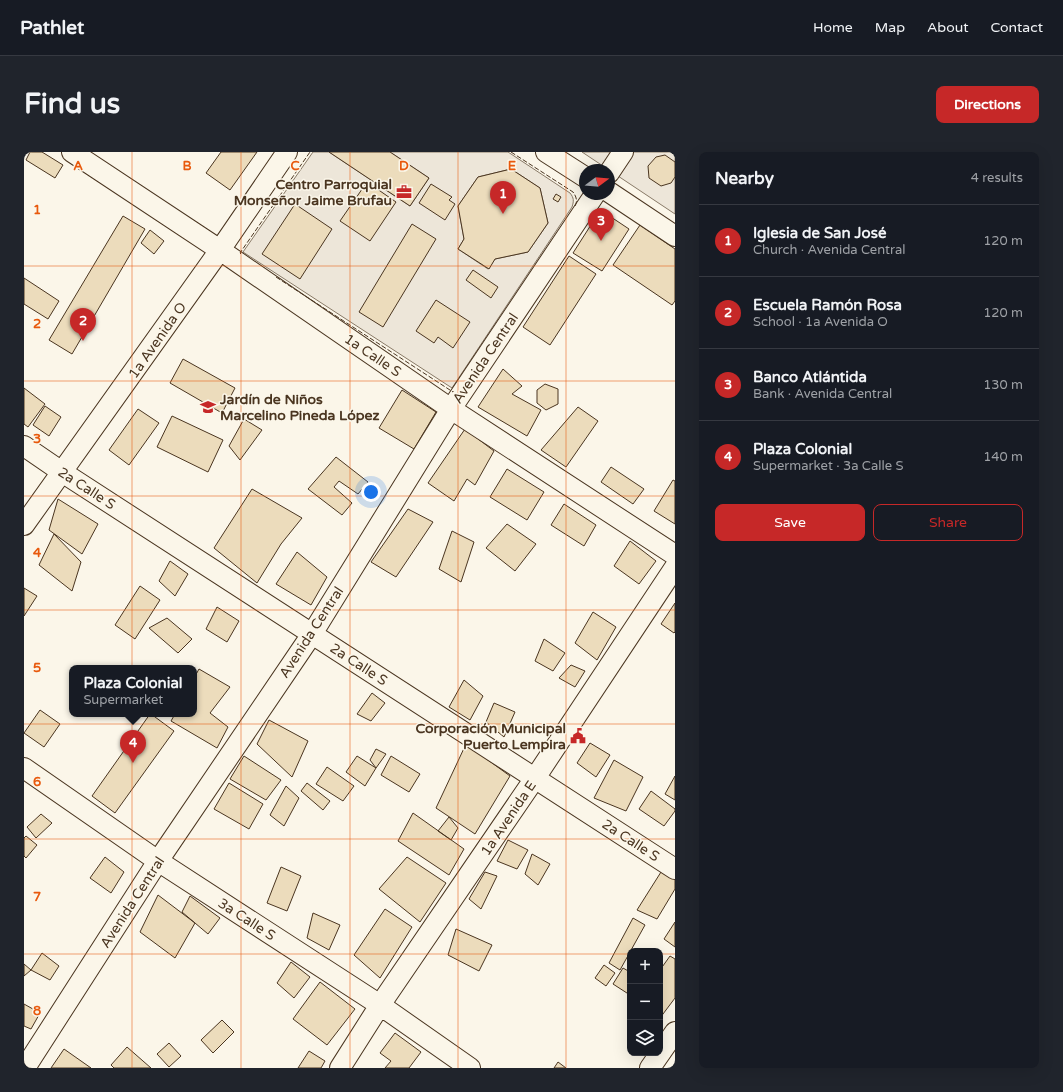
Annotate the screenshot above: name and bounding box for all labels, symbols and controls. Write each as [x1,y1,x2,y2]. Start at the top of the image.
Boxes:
text: Pathlet [20,17,84,39]
text: Home [813,19,853,36]
text: Map [875,19,905,36]
text: About [927,19,969,36]
text: Contact [991,19,1043,36]
button: Directions [936,86,1039,123]
text: Find us [24,87,120,121]
text: A [73,158,83,174]
text: B [182,158,192,174]
text: C [290,158,300,174]
text: D [399,158,409,174]
text: E [508,158,516,174]
north arrow [579,164,615,200]
text: Nearby [715,168,774,189]
text: 4 results [971,170,1023,186]
place label: Centro Parroquial Monseñor Jaime Brufau [234,176,392,209]
pin: 1 [490,181,516,214]
office icon: Centro Parroquial Monseñor Jaime Brufau [395,183,413,201]
text: 1 [33,202,41,218]
pin: 3 [588,208,614,241]
text: Iglesia de San José [753,224,886,242]
text: 1 [724,233,732,249]
text: 120 m [983,233,1023,249]
text: Church · Avenida Central [753,242,905,258]
text: Escuela Ramón Rosa [753,296,902,314]
street label: 1a Avenida O [125,299,190,382]
text: 2 [724,305,732,321]
text: 120 m [983,305,1023,321]
pin: 2 [70,308,96,341]
street label: Avenida Central [449,310,522,407]
text: School · 1a Avenida O [753,314,888,330]
text: 2 [33,316,41,332]
street label: 1a Calle S [341,330,405,381]
text: Banco Atlántida [753,368,867,386]
text: 3 [724,377,732,393]
text: 130 m [983,377,1023,393]
text: Bank · Avenida Central [753,386,892,402]
place label: Jardín de Niños Marcelino Pineda López [219,391,379,424]
school or university icon: Jardín de Niños Marcelino Pineda López [199,398,217,416]
text: 3 [33,431,41,447]
text: Plaza Colonial [753,440,852,458]
text: 4 [724,449,732,465]
text: 140 m [983,449,1023,465]
text: Supermarket · 3a Calle S [753,458,903,474]
street label: 2a Calle S [55,464,119,513]
your location [361,482,381,502]
button: Save [715,504,865,541]
button: Share [873,504,1023,541]
text: 4 [33,545,42,561]
street label: Avenida Central [276,583,347,681]
street label: 2a Calle S [327,640,391,689]
text: 5 [33,660,41,676]
popup [69,665,197,717]
text: Plaza Colonial [83,674,183,692]
text: Supermarket [83,692,163,708]
place label: Corporación Municipal Puerto Lempira [415,720,566,753]
public building icon: Corporación Municipal Puerto Lempira [569,727,587,745]
pin: 4 [120,730,146,763]
text: 6 [33,774,41,790]
street label: 1a Avenida E [477,778,540,859]
street label: 2a Calle S [599,816,663,865]
street label: Avenida Central [97,853,168,951]
text: 7 [33,889,41,905]
street label: 3a Calle S [215,895,279,944]
map controls [627,948,663,1056]
button: + [627,948,663,984]
button: − [627,984,663,1020]
text: 8 [33,1003,41,1019]
button: layers [627,1020,663,1056]

